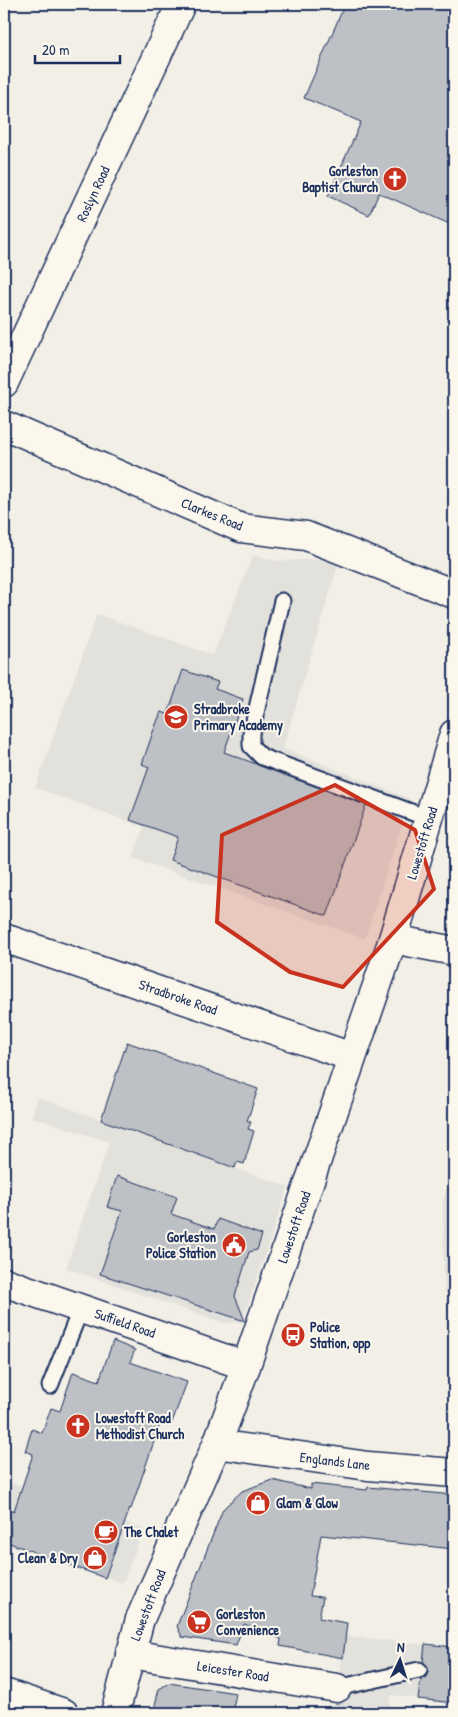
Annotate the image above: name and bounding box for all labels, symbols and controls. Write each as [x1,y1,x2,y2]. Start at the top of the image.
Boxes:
scale bar [35,32,120,64]
text: 20 m [42,39,69,60]
place label: Gorleston Baptist Church [302,161,378,198]
street label: Roslyn Road [71,162,115,225]
church icon: Gorleston Baptist Church [382,166,408,192]
street label: Clarkes Road [178,493,246,535]
place label: Stradbroke Primary Academy [194,699,283,736]
school or university icon: Stradbroke Primary Academy [163,704,189,730]
street label: Lowestoft Road [402,804,442,881]
street label: Stradbroke Road [136,974,220,1019]
street label: Lowestoft Road [272,1188,315,1265]
place label: Gorleston Police Station [146,1227,216,1262]
public building icon: Gorleston Police Station [221,1232,247,1258]
street label: Suffield Road [92,1303,159,1342]
place label: Police Station, opp [310,1317,371,1354]
bus stop icon: Police Station, opp [280,1322,306,1348]
place label: Lowestoft Road Methodist Church [96,1408,184,1443]
church icon: Lowestoft Road Methodist Church [65,1413,91,1439]
street label: Englands Lane [299,1447,372,1475]
shop icon: Glam & Glow [245,1490,271,1516]
place label: Glam & Glow [276,1493,338,1512]
cafe icon: The Chalet [93,1519,119,1545]
place label: The Chalet [123,1522,180,1541]
shop icon: Clean & Dry [82,1545,108,1571]
place label: Clean & Dry [17,1548,78,1569]
street label: Lowestoft Road [125,1566,170,1643]
place label: Gorleston Convenience [216,1604,280,1639]
supermarket icon: Gorleston Convenience [186,1609,212,1635]
north arrow [376,1634,426,1684]
text: N [397,1637,406,1656]
street label: Leicester Road [196,1655,271,1686]

